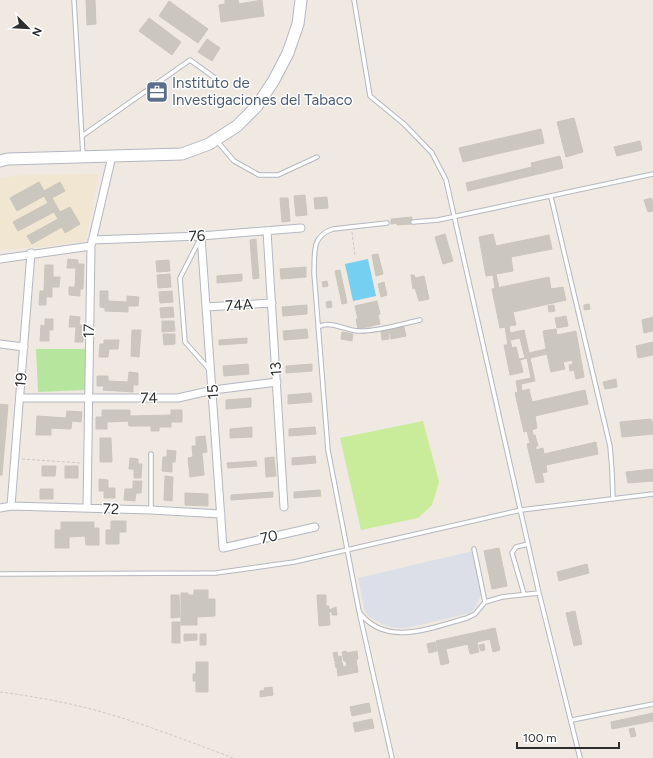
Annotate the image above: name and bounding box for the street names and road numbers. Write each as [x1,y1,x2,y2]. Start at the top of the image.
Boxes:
street label: 76 [188,227,206,245]
street label: 74A [225,295,253,315]
street label: 17 [80,324,98,338]
street label: 13 [267,361,285,377]
street label: 19 [11,372,31,388]
street label: 15 [204,384,222,400]
street label: 74 [140,389,158,407]
street label: 72 [102,500,120,518]
street label: 70 [258,526,280,548]

